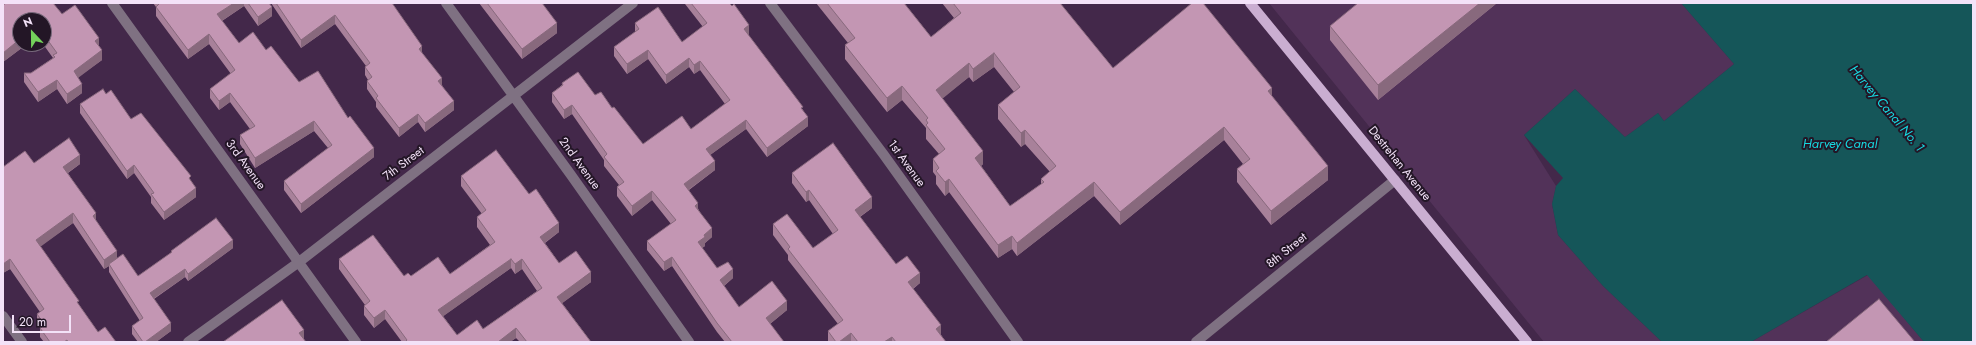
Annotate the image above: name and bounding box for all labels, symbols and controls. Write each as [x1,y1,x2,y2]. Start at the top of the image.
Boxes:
north arrow [12,12,52,52]
text: N [21,13,35,31]
water label: Harvey Canal No. 1 [1845,63,1927,155]
street label: Destrehan Avenue [1365,124,1433,204]
street label: 2nd Avenue [555,135,603,193]
street label: 3rd Avenue [222,137,268,193]
water label: Harvey Canal [1803,137,1877,153]
street label: 1st Avenue [884,138,928,190]
street label: 7th Street [381,144,427,184]
street label: 8th Street [1264,230,1310,272]
scale bar [14,307,73,333]
text: 20 m [19,313,46,331]

